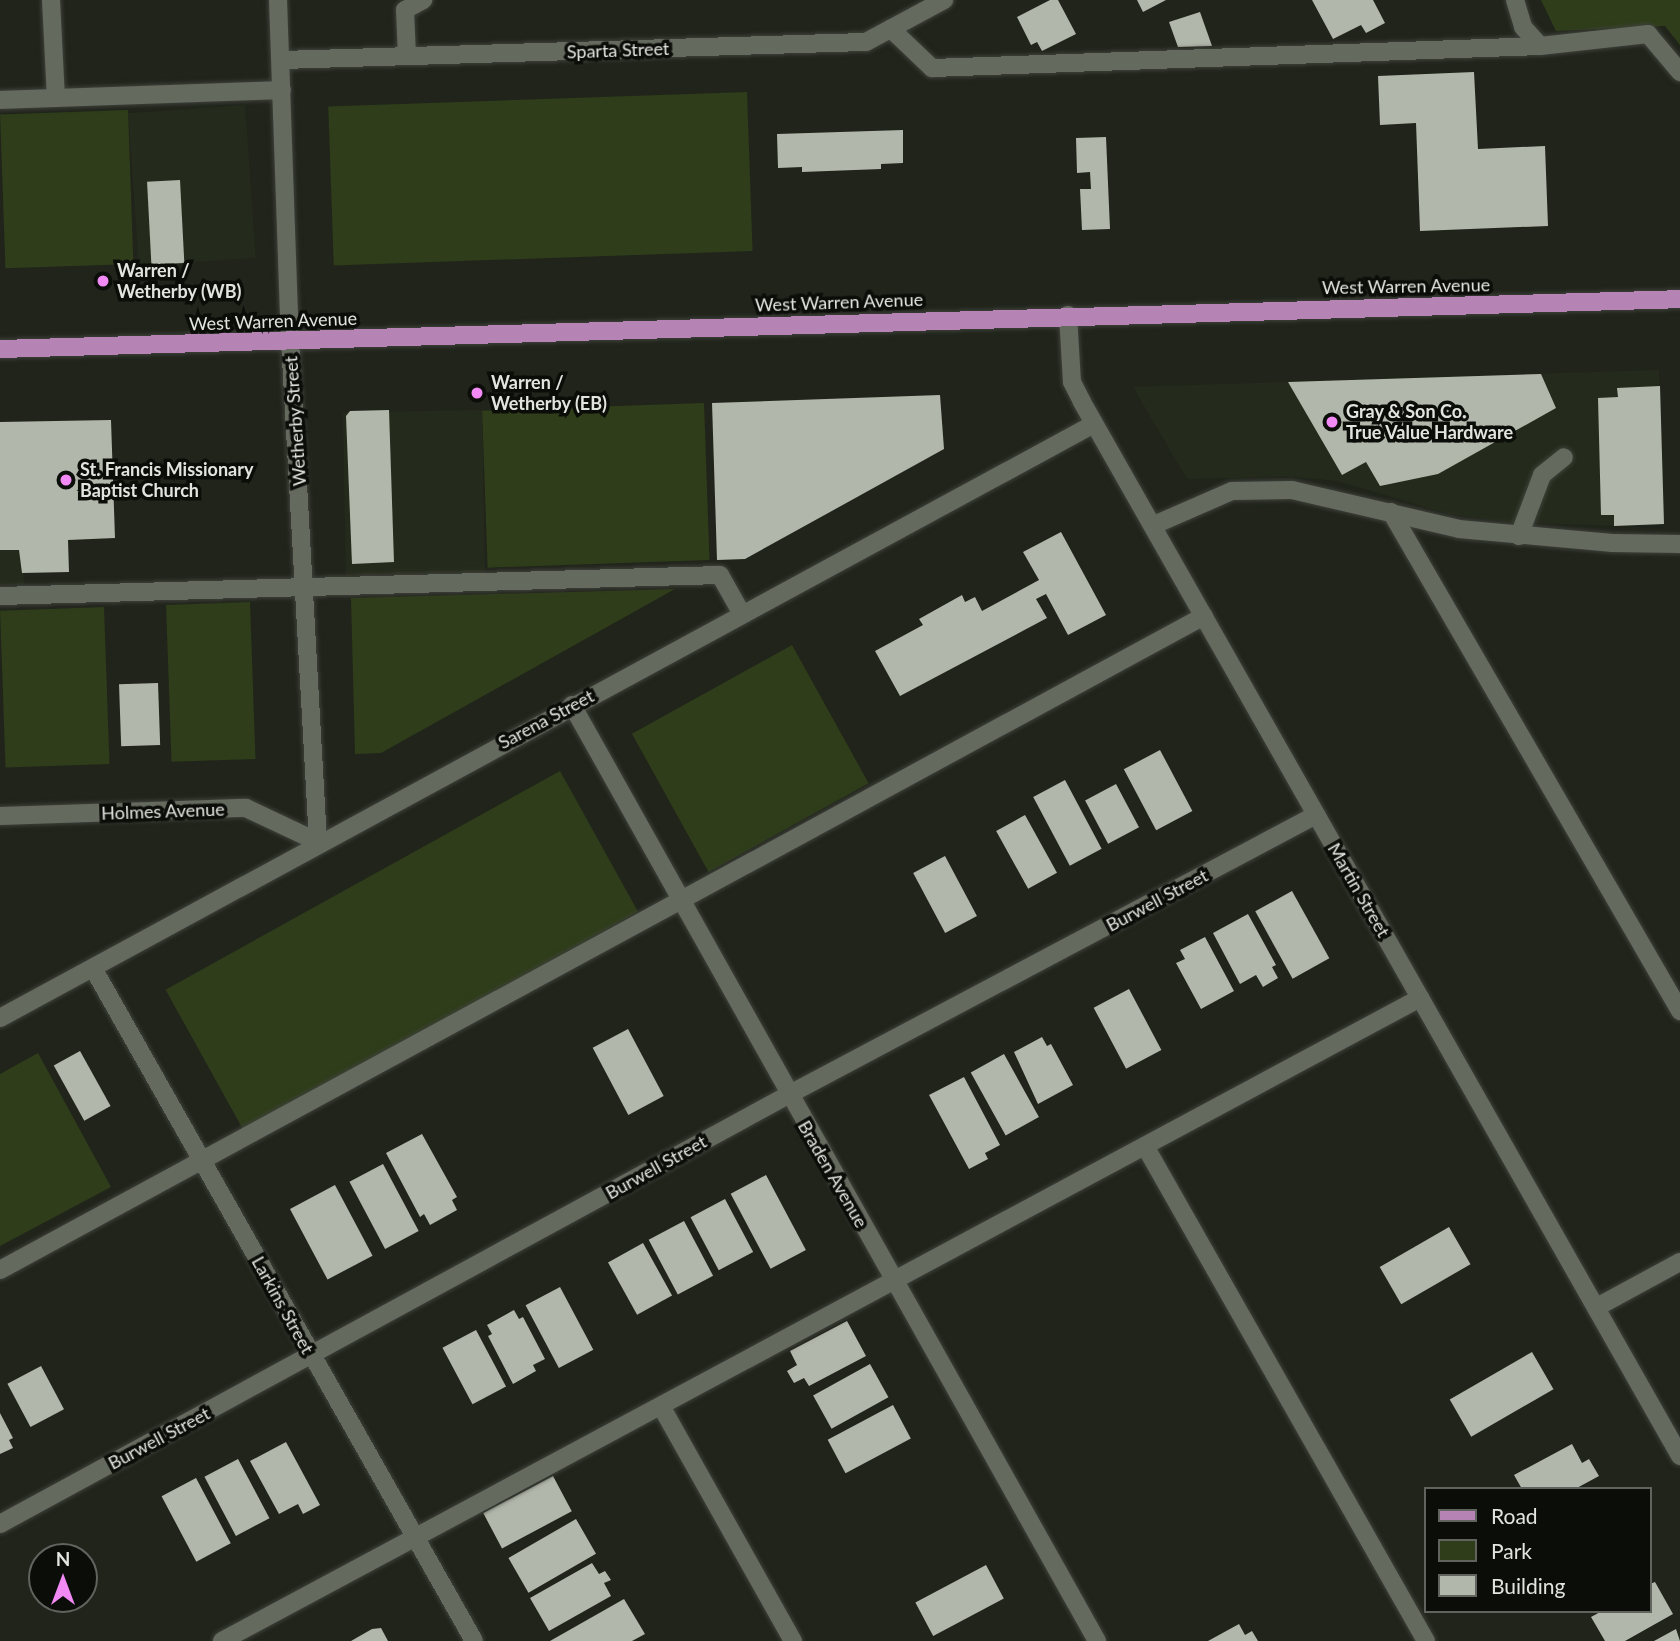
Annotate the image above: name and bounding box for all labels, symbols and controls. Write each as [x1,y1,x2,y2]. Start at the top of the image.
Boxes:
street label: Sparta Street [566,37,670,63]
place label: Warren / Wetherby (WB) [117,260,242,302]
marker: Warren / Wetherby (WB) [95,273,111,289]
street label: West Warren Avenue [1321,274,1491,298]
street label: West Warren Avenue [754,288,924,316]
street label: West Warren Avenue [188,307,358,335]
street label: Wetherby Street [280,355,310,487]
place label: Warren / Wetherby (EB) [491,372,607,414]
marker: Warren / Wetherby (EB) [469,385,485,401]
place label: Gray & Son Co. True Value Hardware [1346,401,1514,444]
marker: Gray & Son Co. True Value Hardware [1324,414,1340,430]
place label: St. Francis Missionary Baptist Church [80,459,253,502]
marker: St. Francis Missionary Baptist Church [58,472,74,488]
street label: Sarena Street [494,685,598,753]
street label: Holmes Avenue [101,798,225,824]
street label: Martin Street [1323,839,1395,941]
street label: Burwell Street [1102,864,1212,936]
street label: Braden Avenue [793,1116,873,1232]
street label: Burwell Street [602,1130,710,1204]
street label: Larkins Street [247,1253,319,1357]
street label: Burwell Street [104,1402,214,1474]
legend [1424,1487,1652,1613]
text: Road [1491,1503,1538,1528]
text: Park [1491,1538,1532,1563]
north arrow [28,1543,98,1613]
text: N [56,1547,70,1570]
text: Building [1491,1573,1566,1598]

